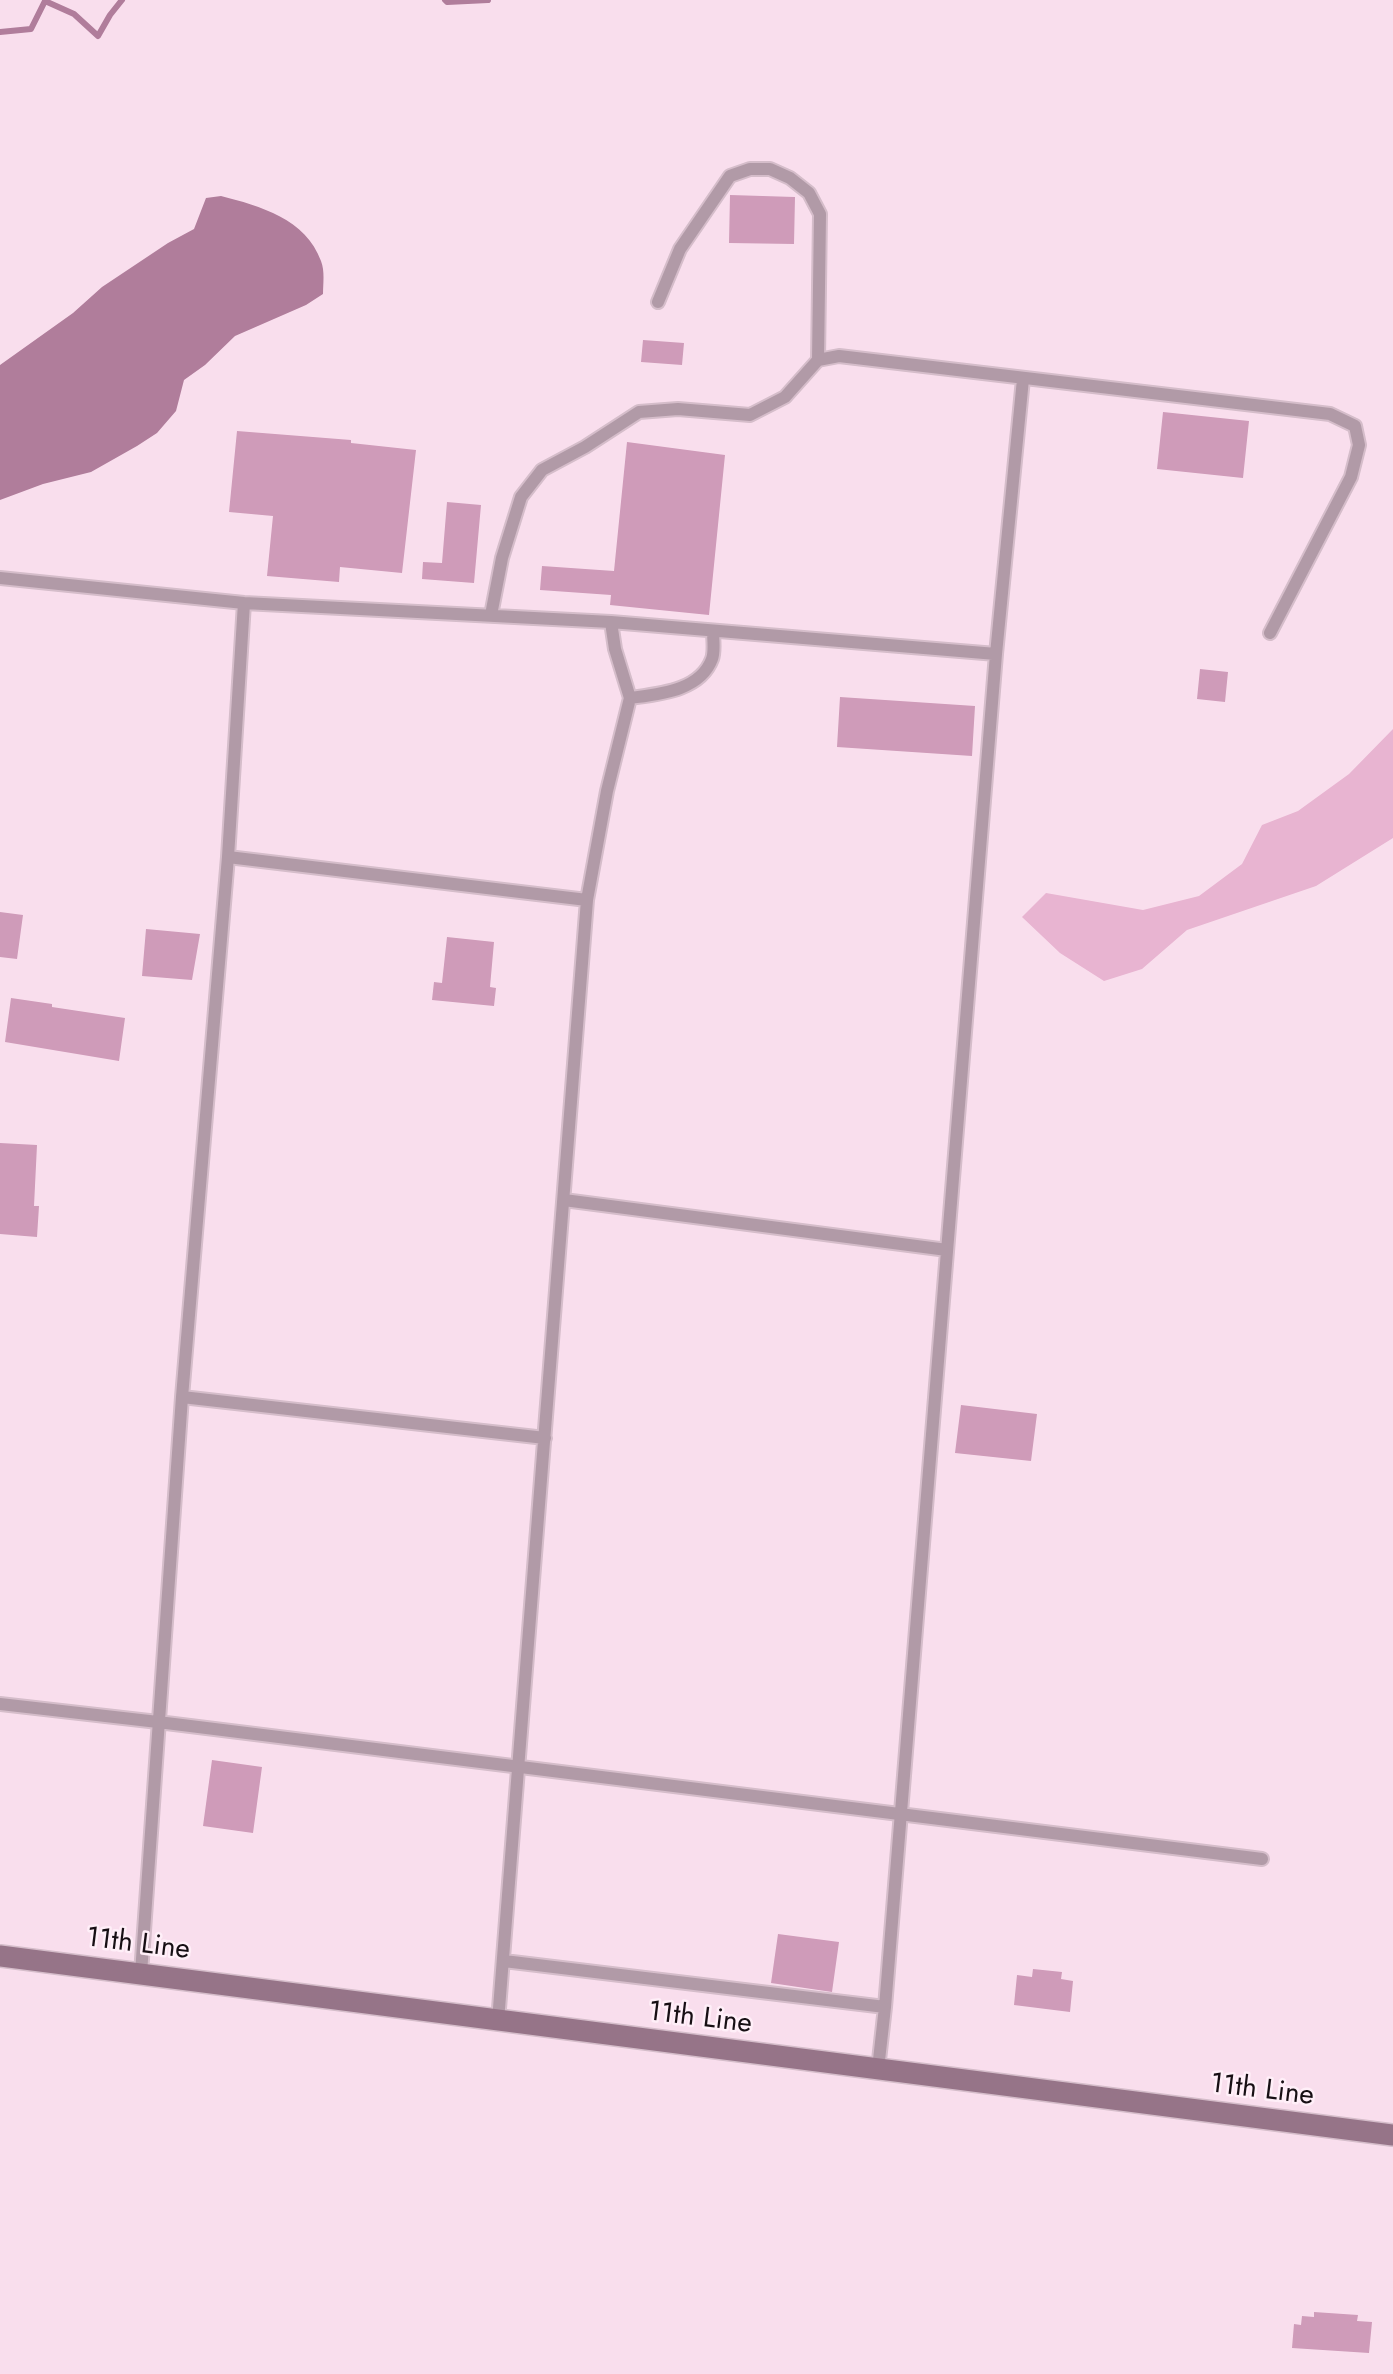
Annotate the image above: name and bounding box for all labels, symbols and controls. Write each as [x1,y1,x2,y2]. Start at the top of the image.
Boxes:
street label: 11th Line [84,1922,192,1968]
street label: 11th Line [646,1996,754,2042]
street label: 11th Line [1208,2068,1316,2114]

